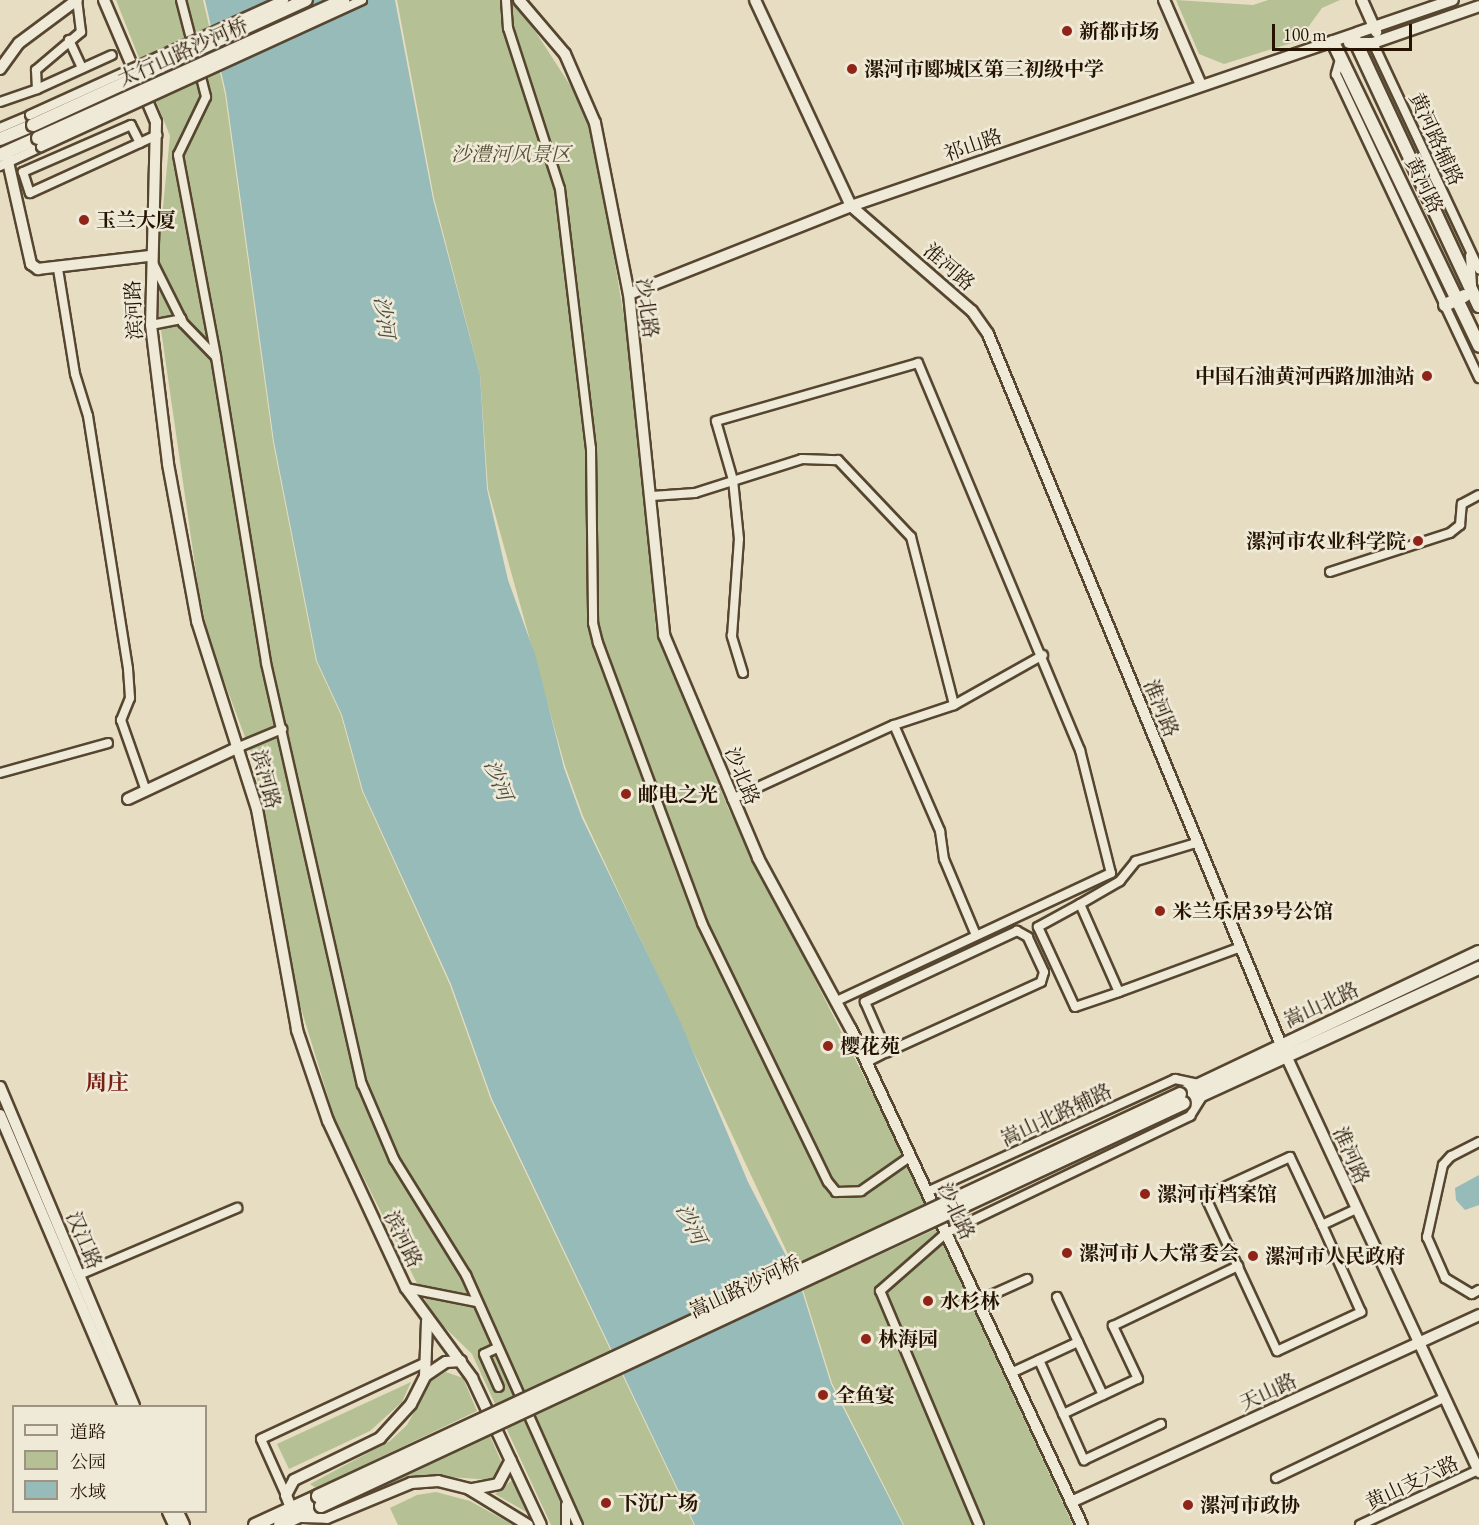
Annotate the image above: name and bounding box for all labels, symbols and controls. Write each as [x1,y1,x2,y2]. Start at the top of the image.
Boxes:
scale bar [1275,12,1414,50]
street label: 太行山路沙河桥 [114,13,252,91]
place label: 新都市场 [1079,19,1159,43]
text: 100 m [1283,23,1327,46]
marker: 新都市场 [1060,24,1074,38]
place label: 漯河市郾城区第三初级中学 [864,57,1104,81]
marker: 漯河市郾城区第三初级中学 [845,62,859,76]
street label: 黄河路辅路 [1404,89,1468,189]
street label: 祁山路 [941,124,1005,166]
park label: 沙澧河风景区 [451,142,571,166]
street label: 黄河路 [1400,153,1448,217]
place label: 玉兰大厦 [96,208,176,232]
marker: 玉兰大厦 [77,213,91,227]
street label: 淮河路 [918,238,980,296]
street label: 沙北路 [631,277,663,339]
street label: 滨河路 [120,279,148,341]
water label: 沙河 [369,294,399,340]
place label: 中国石油黄河西路加油站 [1195,364,1415,388]
marker: 中国石油黄河西路加油站 [1420,369,1434,383]
place label: 漯河市农业科学院 [1246,529,1406,553]
marker: 漯河市农业科学院 [1411,534,1425,548]
street label: 淮河路 [1139,676,1183,740]
street label: 沙北路 [720,744,764,808]
street label: 滨河路 [247,747,285,811]
water label: 沙河 [478,756,518,804]
place label: 邮电之光 [638,782,718,806]
marker: 邮电之光 [619,787,633,801]
place label: 米兰乐居39号公馆 [1172,899,1333,923]
marker: 米兰乐居39号公馆 [1153,904,1167,918]
street label: 嵩山北路 [1280,977,1362,1033]
place label: 樱花苑 [840,1034,900,1058]
marker: 樱花苑 [821,1039,835,1053]
district label: 周庄 [85,1070,129,1096]
street label: 嵩山北路辅路 [997,1079,1115,1151]
street label: 淮河路 [1328,1123,1374,1187]
street label: 沙北路 [932,1179,980,1243]
place label: 漯河市档案馆 [1157,1182,1277,1206]
marker: 漯河市档案馆 [1138,1187,1152,1201]
water label: 沙河 [670,1200,712,1248]
street label: 滨河路 [379,1207,427,1271]
street label: 汉江路 [61,1208,107,1272]
place label: 漯河市人大常委会 [1079,1241,1239,1265]
place label: 漯河市人民政府 [1265,1244,1405,1268]
marker: 漯河市人大常委会 [1060,1246,1074,1260]
marker: 漯河市人民政府 [1246,1249,1260,1263]
street label: 嵩山路沙河桥 [686,1251,804,1323]
place label: 水杉林 [940,1289,1000,1313]
marker: 水杉林 [921,1294,935,1308]
place label: 林海园 [878,1327,938,1351]
marker: 林海园 [859,1332,873,1346]
street label: 天山路 [1236,1368,1300,1416]
place label: 全鱼宴 [835,1383,895,1407]
marker: 全鱼宴 [816,1388,830,1402]
legend [12,1405,207,1513]
text: 道路 [70,1420,106,1443]
text: 公园 [70,1450,106,1473]
street label: 黄山支六路 [1362,1451,1462,1515]
text: 水域 [70,1480,106,1503]
place label: 下沉广场 [618,1491,698,1515]
place label: 漯河市政协 [1200,1493,1300,1517]
marker: 下沉广场 [599,1496,613,1510]
marker: 漯河市政协 [1181,1498,1195,1512]

